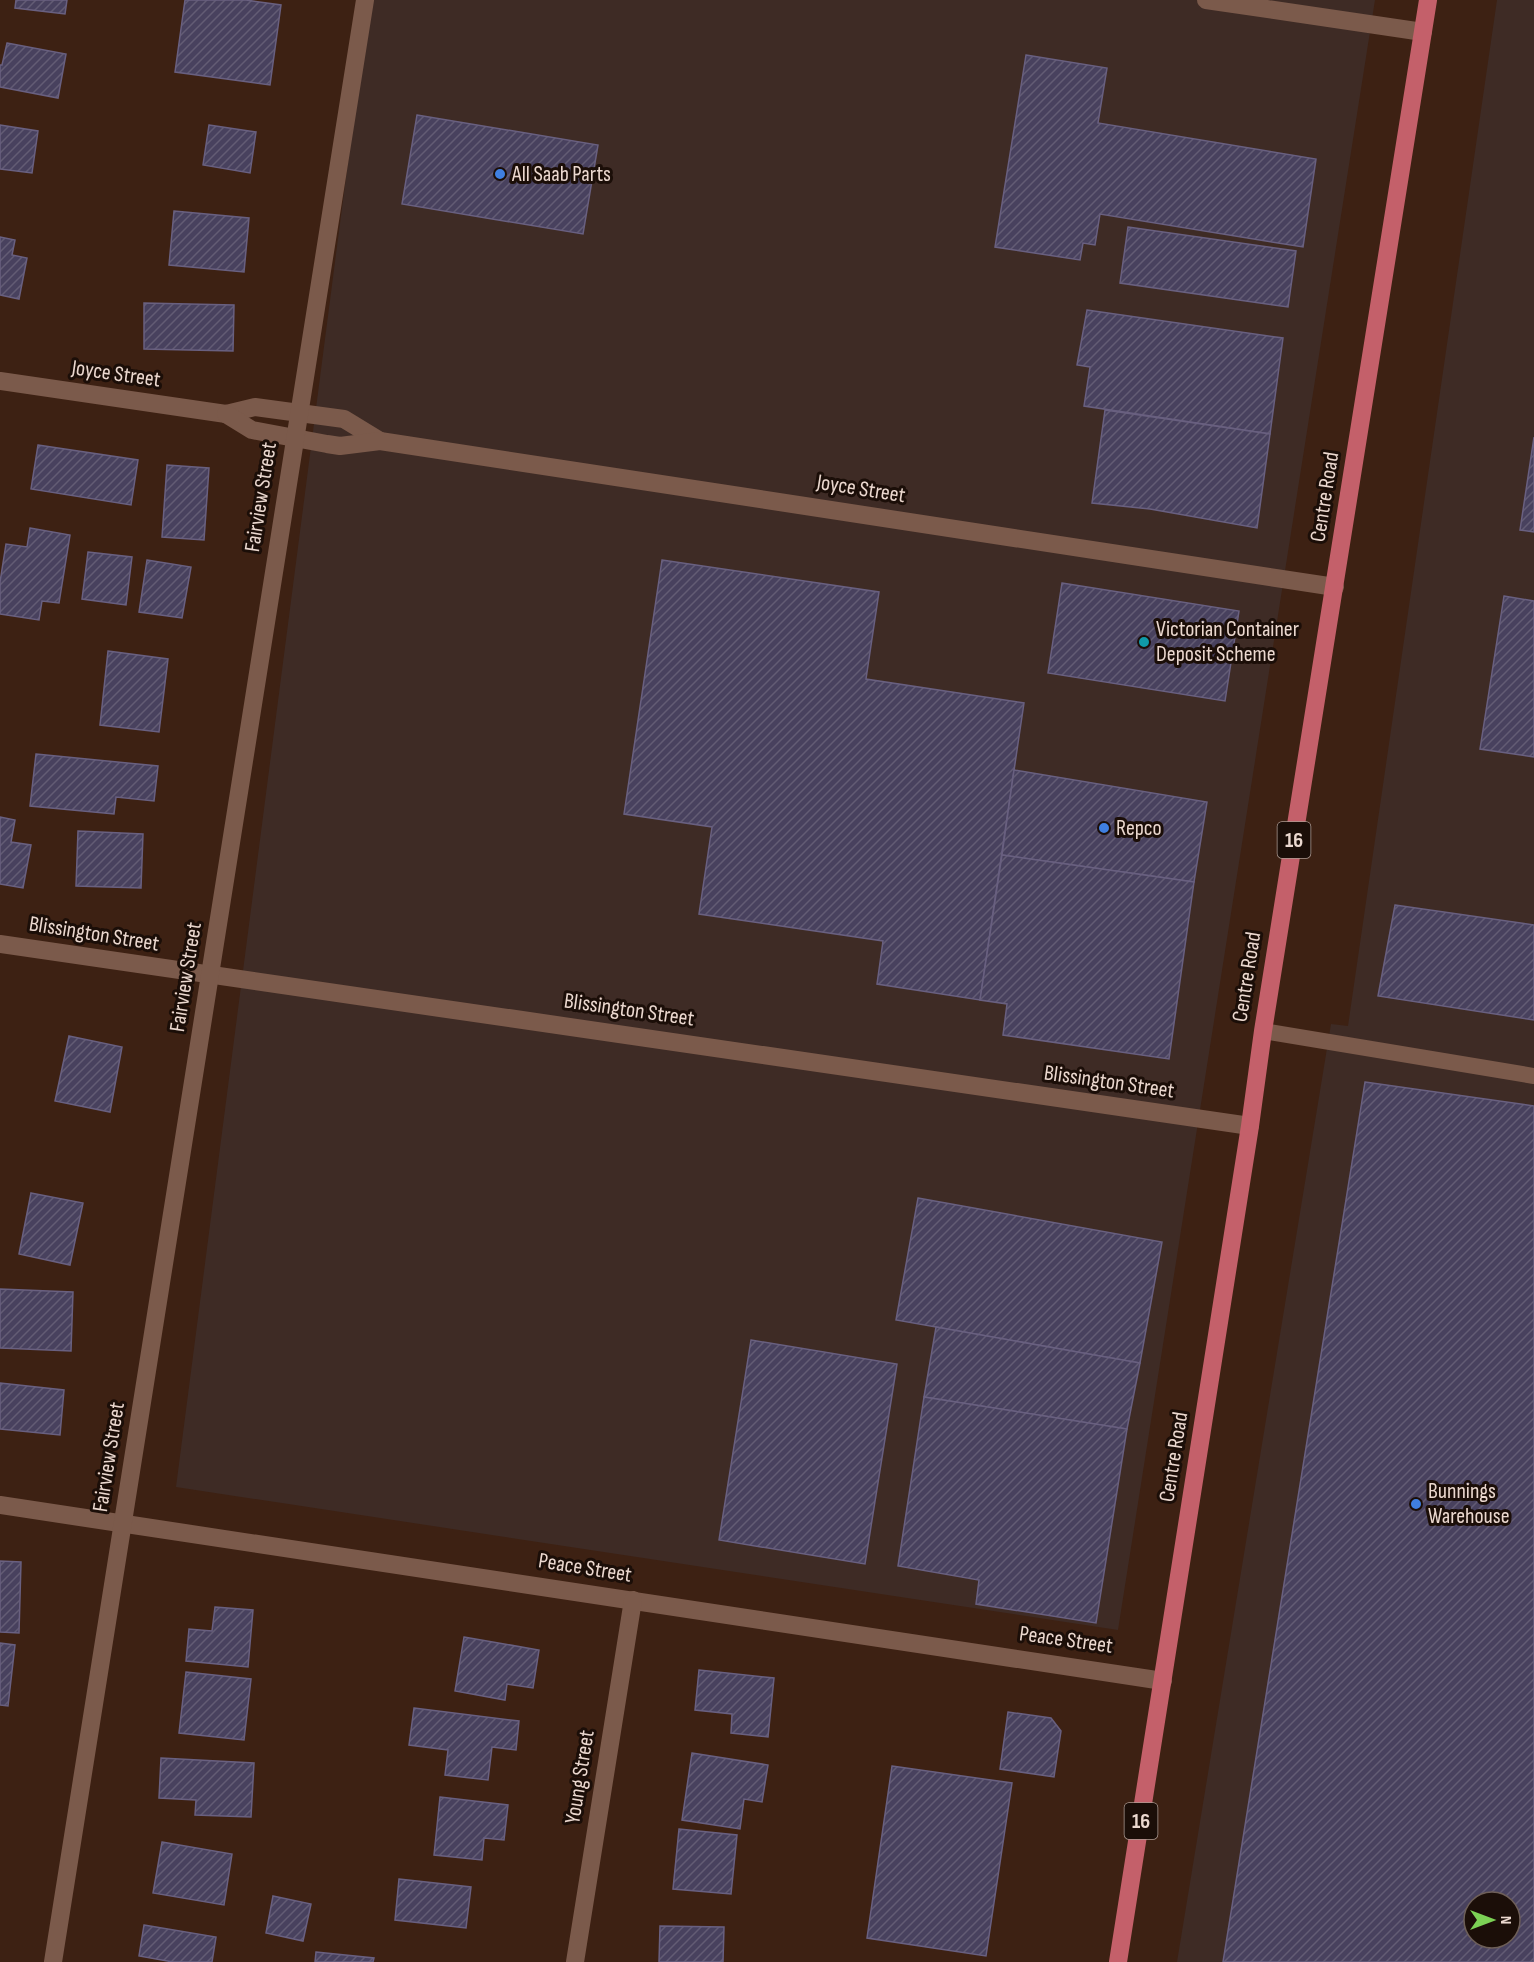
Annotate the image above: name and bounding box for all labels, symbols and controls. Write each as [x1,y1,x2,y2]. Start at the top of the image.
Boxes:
place label: All Saab Parts [511,161,611,188]
marker: All Saab Parts [493,167,507,181]
street label: Joyce Street [69,354,162,394]
street label: Fairview Street [239,440,283,554]
street label: Centre Road [1305,450,1345,544]
street label: Joyce Street [814,469,907,509]
place label: Victorian Container Deposit Scheme [1156,616,1299,668]
marker: Victorian Container Deposit Scheme [1137,635,1151,649]
place label: Repco [1116,815,1162,842]
marker: Repco [1097,821,1111,835]
road number: 16 [1278,822,1310,858]
street label: Blissington Street [27,910,161,958]
street label: Fairview Street [164,920,208,1034]
street label: Centre Road [1227,930,1267,1024]
street label: Blissington Street [562,988,696,1033]
street label: Blissington Street [1042,1060,1176,1105]
street label: Fairview Street [87,1400,131,1514]
street label: Centre Road [1154,1410,1194,1504]
place label: Bunnings Warehouse [1428,1478,1510,1530]
marker: Bunnings Warehouse [1409,1497,1423,1511]
street label: Peace Street [536,1547,634,1589]
street label: Peace Street [1018,1620,1115,1660]
street label: Young Street [559,1728,601,1826]
road number: 16 [1124,1803,1158,1839]
north arrow [1462,1890,1522,1950]
text: N [1496,1916,1515,1924]

